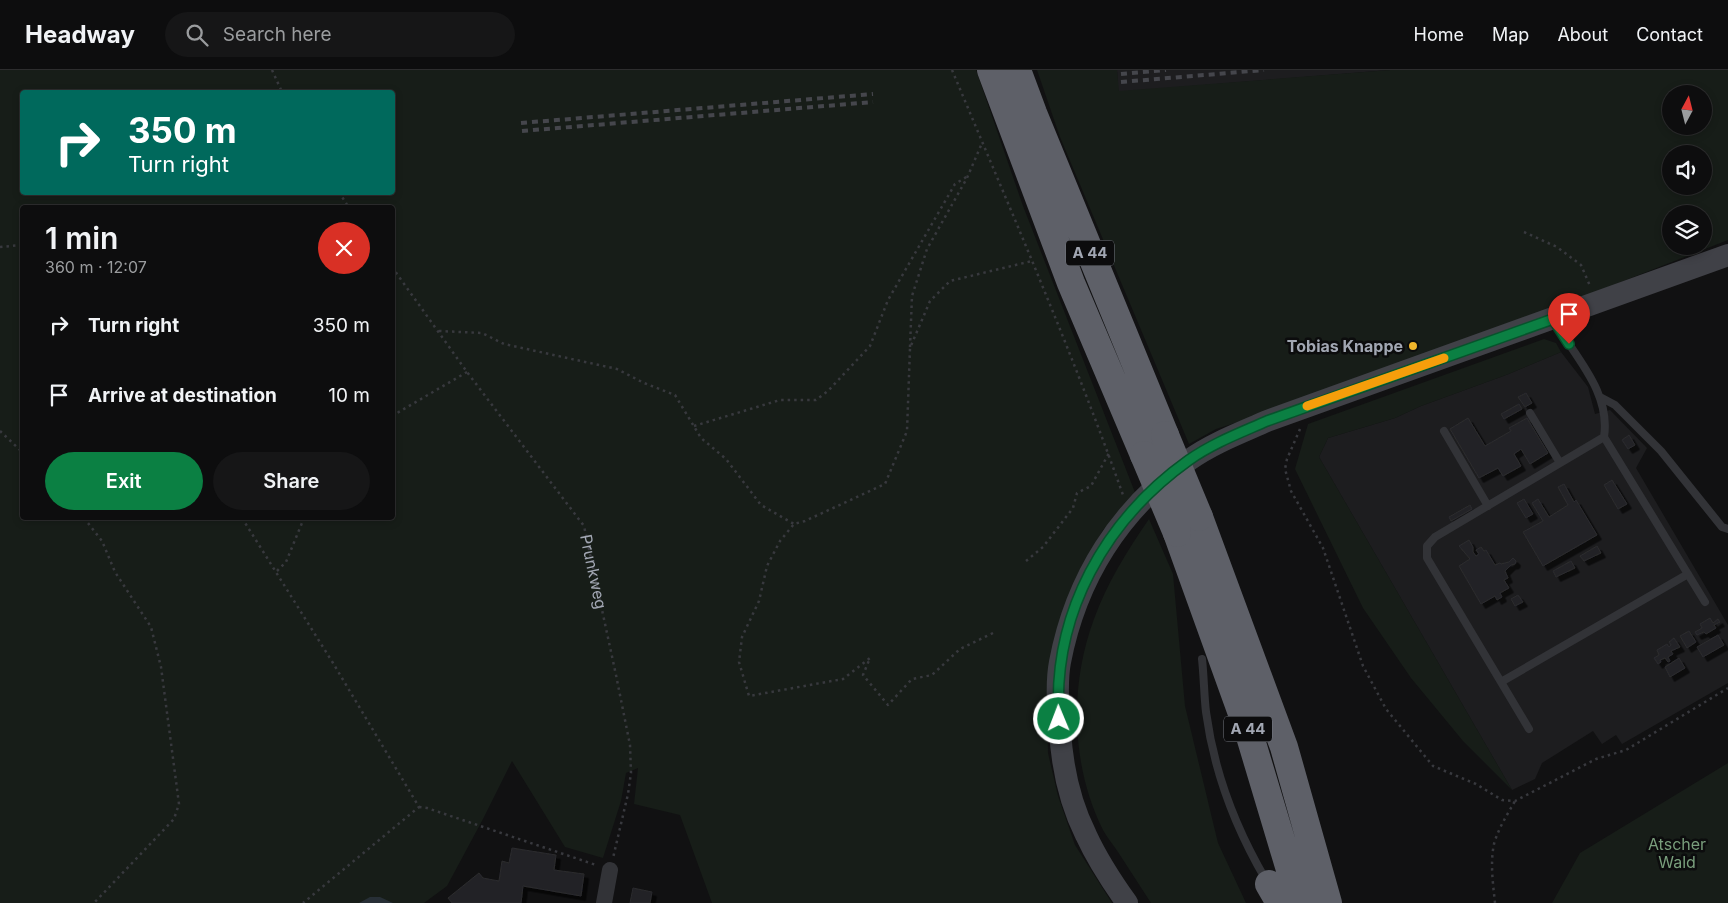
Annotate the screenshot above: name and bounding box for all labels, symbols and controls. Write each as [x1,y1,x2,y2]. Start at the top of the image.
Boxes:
search box [165,12,515,57]
text: Headway [25,20,135,49]
icon: search [183,21,211,49]
text: Search here [223,23,331,46]
text: Home [1414,24,1464,45]
text: Map [1492,24,1529,45]
text: About [1557,24,1608,45]
text: Contact [1636,24,1703,45]
north arrow [1662,85,1712,135]
map controls [1662,85,1712,255]
text: 350 m [128,109,237,151]
icon: right [45,110,110,175]
button: sound [1662,145,1712,195]
text: Turn right [128,151,229,177]
button: layers [1662,205,1712,255]
text: 1 min [45,220,118,256]
button: close [318,222,370,274]
road number: A 44 [1066,240,1114,266]
text: 360 m · 12:07 [45,257,147,277]
pin [1548,293,1590,344]
icon: arrive [1555,300,1583,328]
icon: right [45,311,73,339]
text: Turn right [88,314,179,337]
text: 350 m [313,314,370,337]
place label: Tobias Knappe [1287,336,1403,356]
marker: Tobias Knappe [1407,340,1419,352]
icon: arrive [45,381,73,409]
text: Arrive at destination [88,384,277,407]
text: 10 m [328,384,370,407]
button: Exit [45,452,203,510]
button: Share [213,452,370,510]
street label: Prunkweg [576,532,612,611]
position arrow [1032,692,1084,744]
road number: A 44 [1224,716,1272,742]
park label: Atscher Wald [1648,834,1706,872]

